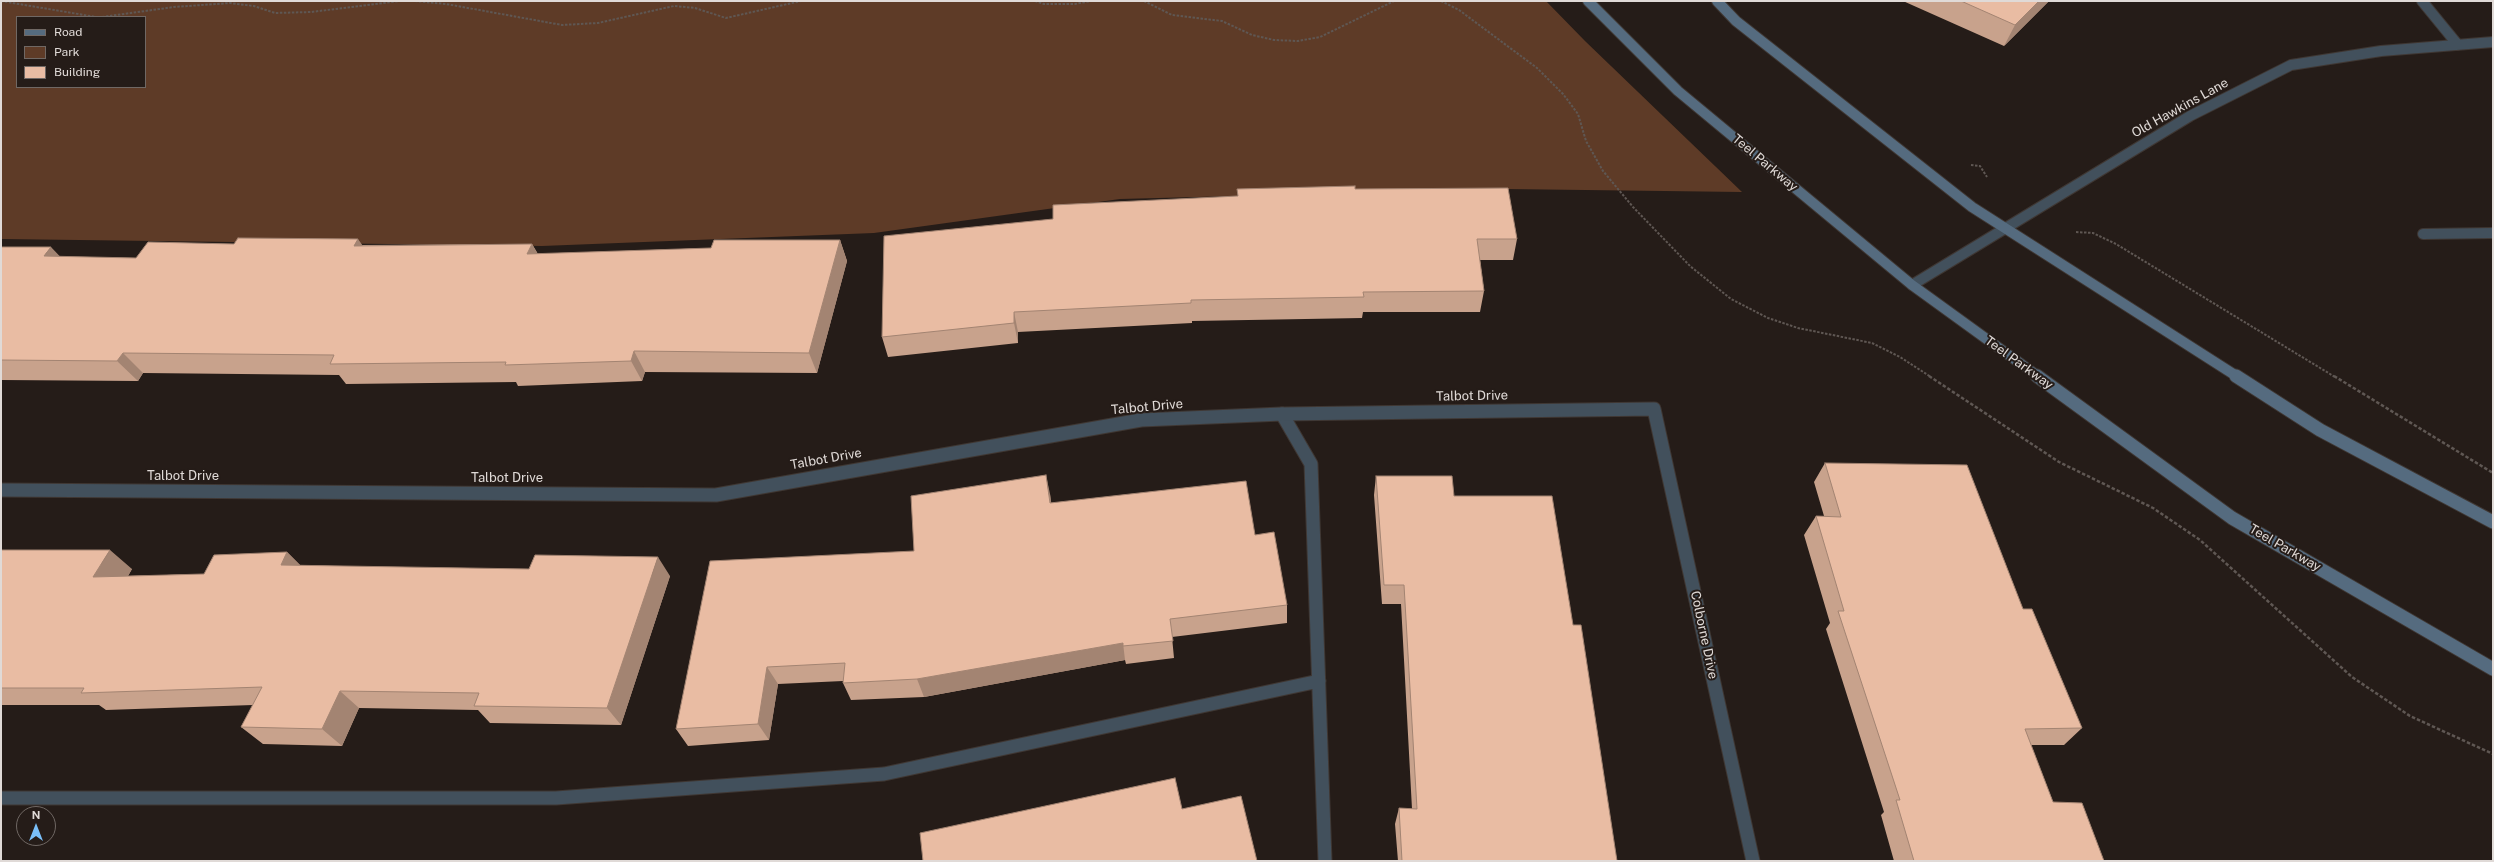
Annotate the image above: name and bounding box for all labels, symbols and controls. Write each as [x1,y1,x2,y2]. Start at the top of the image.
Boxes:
legend [16,16,146,88]
text: Road [54,25,82,39]
text: Park [54,45,80,59]
text: Building [54,65,100,79]
street label: Old Hawkins Lane [2129,75,2231,141]
street label: Teel Parkway [1729,131,1801,195]
street label: Teel Parkway [1982,333,2056,393]
street label: Talbot Drive [1436,388,1508,404]
street label: Talbot Drive [1110,396,1184,418]
street label: Talbot Drive [789,445,863,473]
street label: Talbot Drive [147,468,219,484]
street label: Talbot Drive [471,470,543,486]
street label: Teel Parkway [2246,521,2324,575]
street label: Colborne Drive [1687,590,1721,680]
north arrow [16,806,56,846]
text: N [32,809,40,821]

